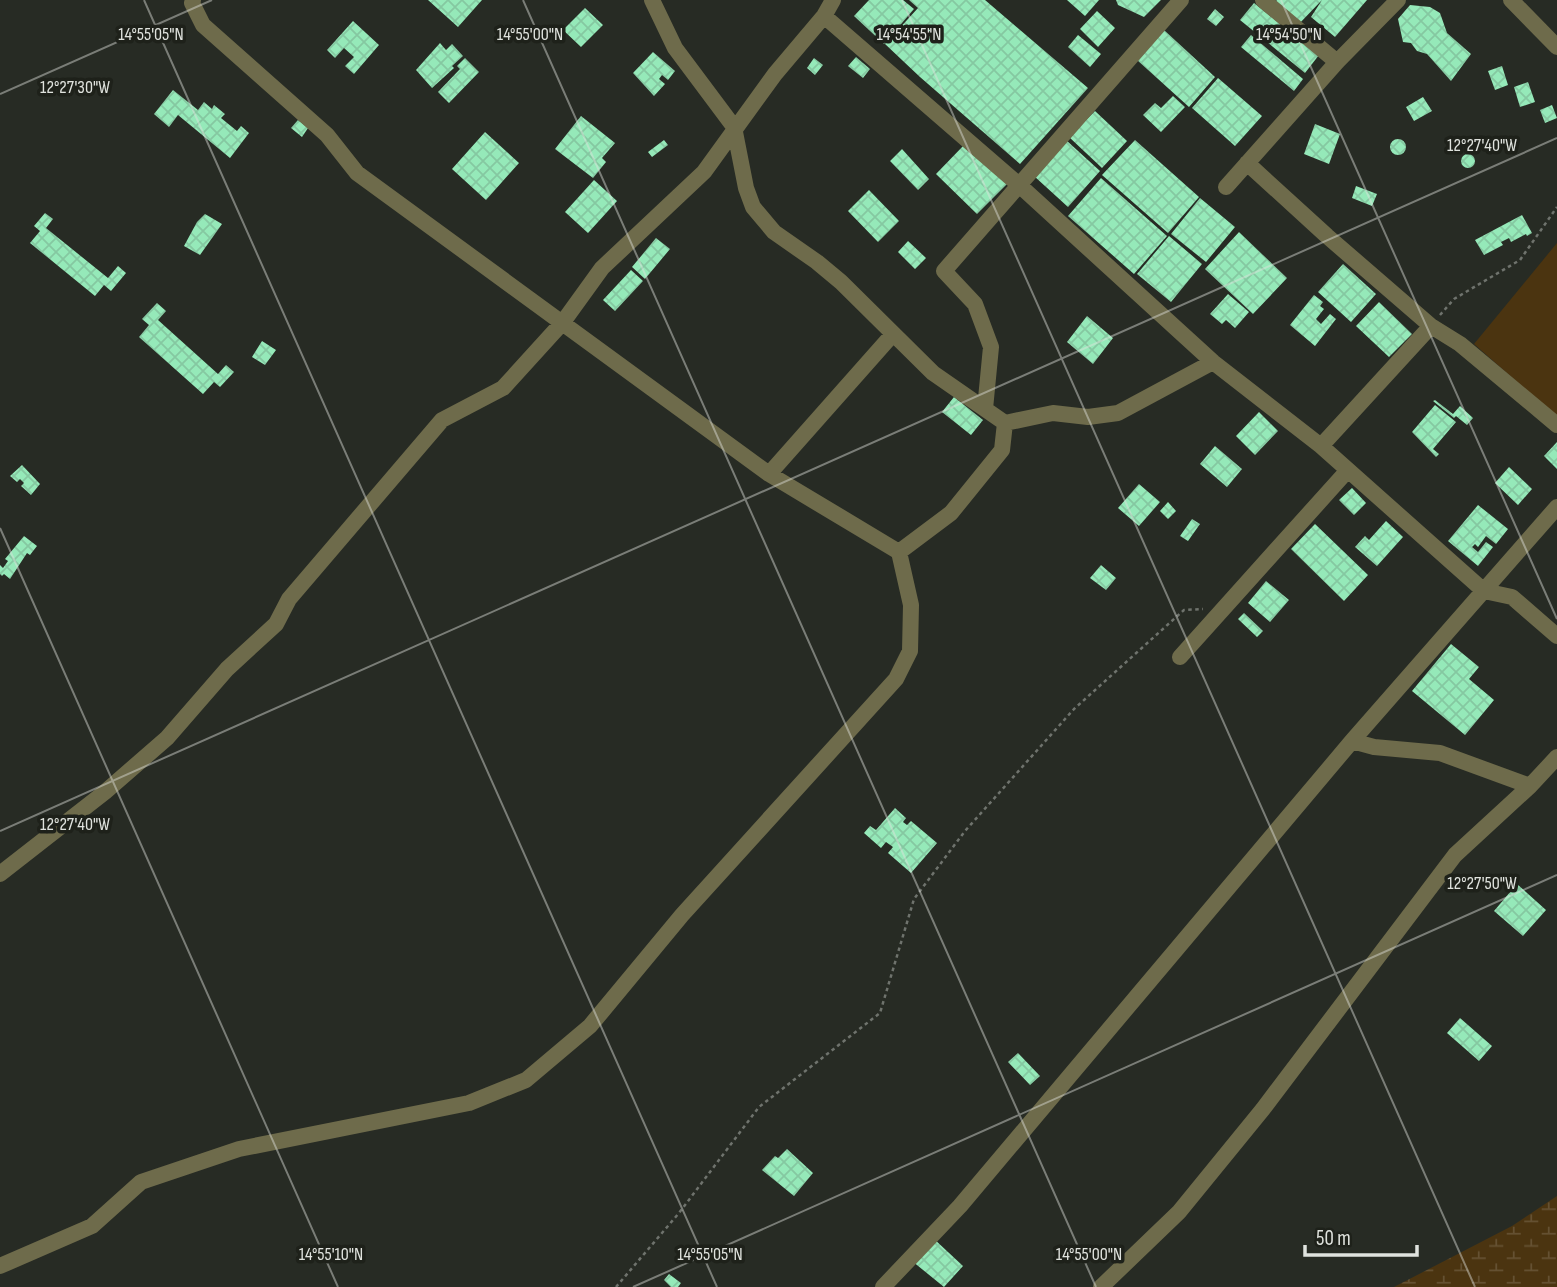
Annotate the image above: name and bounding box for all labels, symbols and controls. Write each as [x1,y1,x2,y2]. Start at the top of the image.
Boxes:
text: 14°55'05"N [118,24,184,45]
text: 14°55'00"N [497,24,563,45]
text: 14°54'55"N [876,24,942,45]
text: 14°54'50"N [1256,24,1322,45]
text: 12°27'30"W [40,77,110,98]
text: 12°27'40"W [1447,135,1517,156]
text: 12°27'40"W [40,814,110,835]
text: 12°27'50"W [1447,873,1517,894]
scale bar [1305,1214,1417,1258]
text: 50 m [1316,1226,1351,1251]
text: 14°55'10"N [299,1244,363,1265]
text: 14°55'05"N [677,1244,743,1265]
text: 14°55'00"N [1056,1244,1122,1265]

